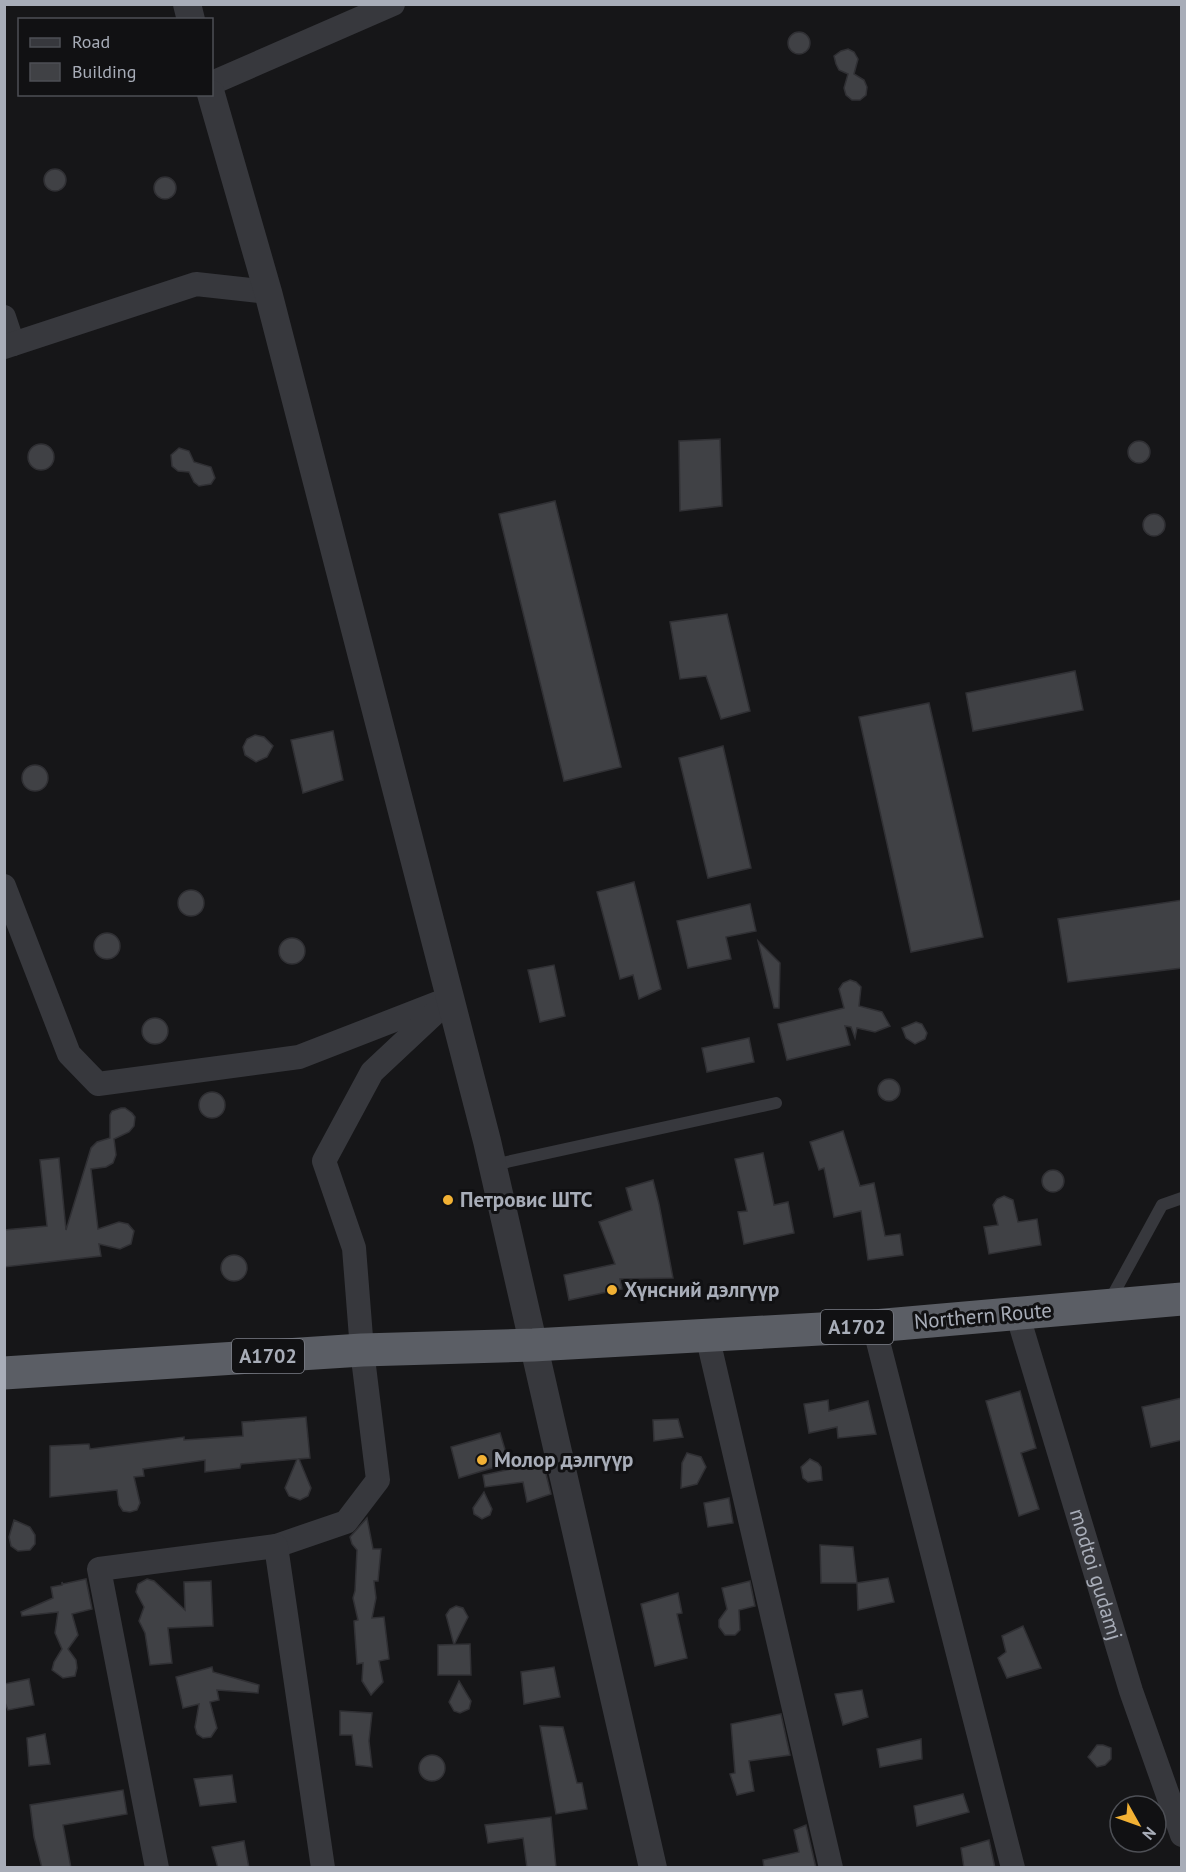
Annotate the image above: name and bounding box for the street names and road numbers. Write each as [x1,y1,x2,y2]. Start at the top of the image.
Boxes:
street label: Northern Route [913,1296,1053,1335]
road number: A1702 [821,1310,893,1344]
road number: A1702 [232,1339,304,1373]
street label: modtoi gudamj [1064,1505,1129,1643]

